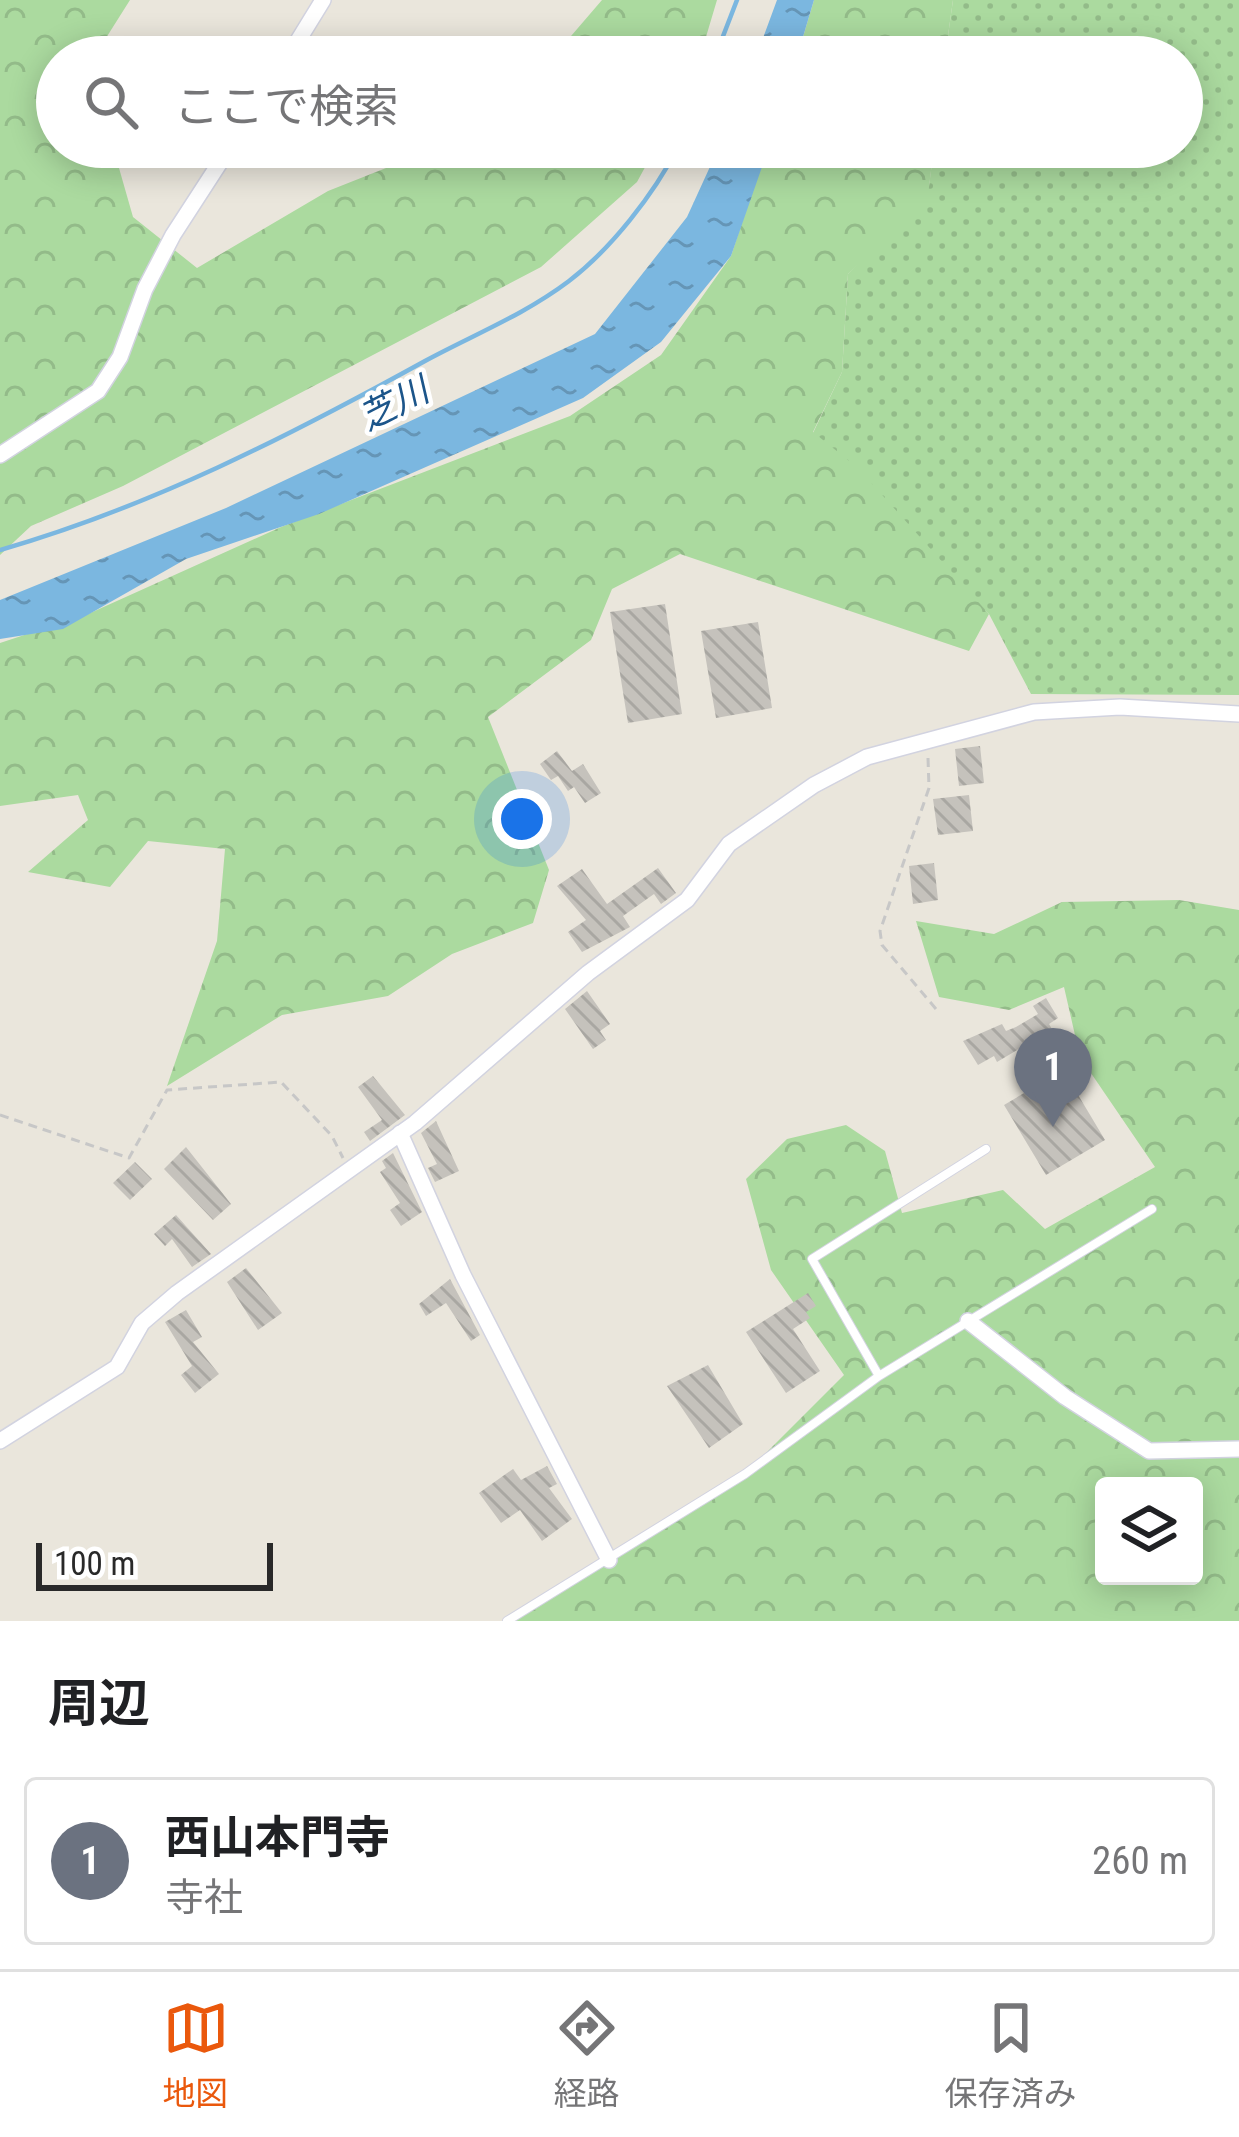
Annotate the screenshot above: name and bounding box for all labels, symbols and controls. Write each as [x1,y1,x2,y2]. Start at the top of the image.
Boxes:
search box [36,36,1203,168]
icon: search [78,69,144,135]
text: ここで検索 [174,80,399,133]
water label: 芝川 [352,367,439,439]
your location [492,789,552,849]
pin: 1 [1014,1028,1092,1127]
map controls [1095,1477,1203,1585]
button: layers [1095,1477,1203,1585]
scale bar [36,1537,273,1590]
text: 100 m [54,1544,135,1583]
text: 周辺 [48,1674,150,1733]
text: 西山本門寺 [165,1811,390,1864]
text: 1 [80,1838,100,1884]
text: 260 m [1092,1838,1188,1884]
text: 寺社 [165,1875,243,1921]
tab: 地図 [163,1995,229,2115]
tab: 経路 [554,1995,620,2115]
tab: 保存済み [945,1995,1077,2115]

